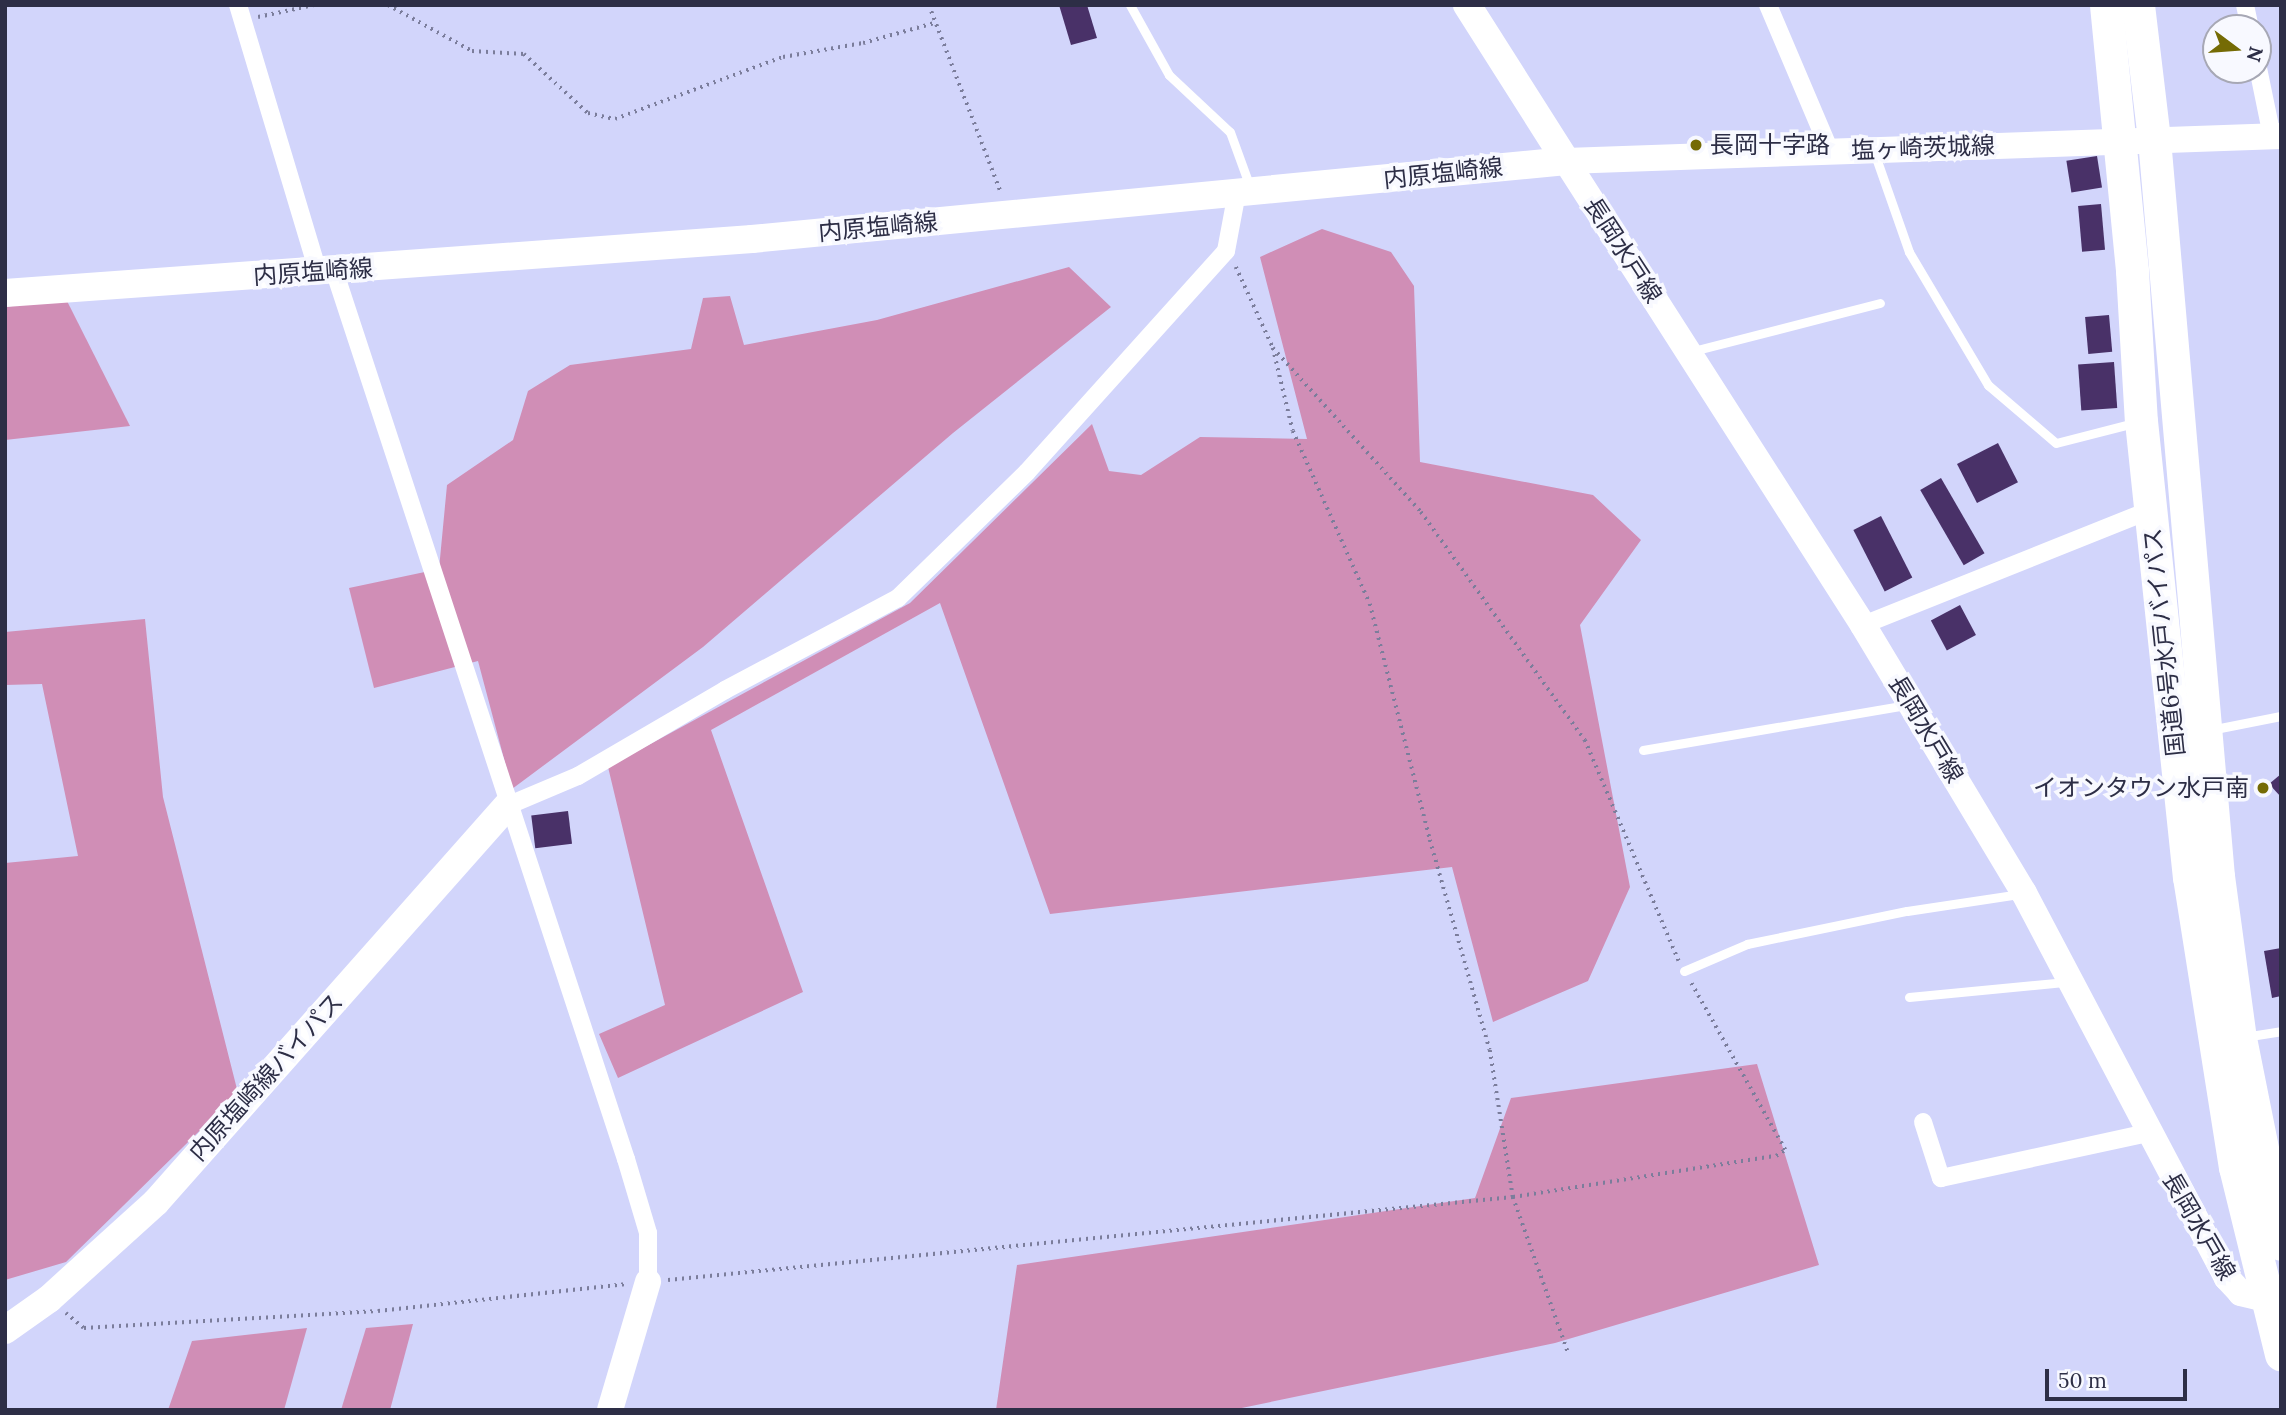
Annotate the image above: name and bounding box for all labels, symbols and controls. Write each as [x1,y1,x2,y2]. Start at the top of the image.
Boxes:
north arrow [2202,14,2272,84]
text: N [2242,44,2269,65]
place label: 長岡十字路 [1710,131,1830,159]
street label: 塩ヶ崎茨城線 [1851,131,1995,165]
marker: 長岡十字路 [1688,137,1704,153]
street label: 内原塩崎線 [1382,152,1504,194]
street label: 長岡水戸線 [1578,192,1668,308]
street label: 内原塩崎線 [817,207,939,247]
street label: 内原塩崎線 [252,253,374,291]
street label: 国道6号水戸バイパス [2138,526,2190,758]
street label: 長岡水戸線 [1883,670,1969,788]
place label: イオンタウン水戸南 [2033,774,2249,802]
marker: イオンタウン水戸南 [2255,780,2271,796]
street label: 内原塩崎線バイパス [183,987,349,1167]
street label: 長岡水戸線 [2157,1167,2241,1285]
scale bar [2048,1356,2190,1400]
text: 50 m [2058,1367,2107,1394]

